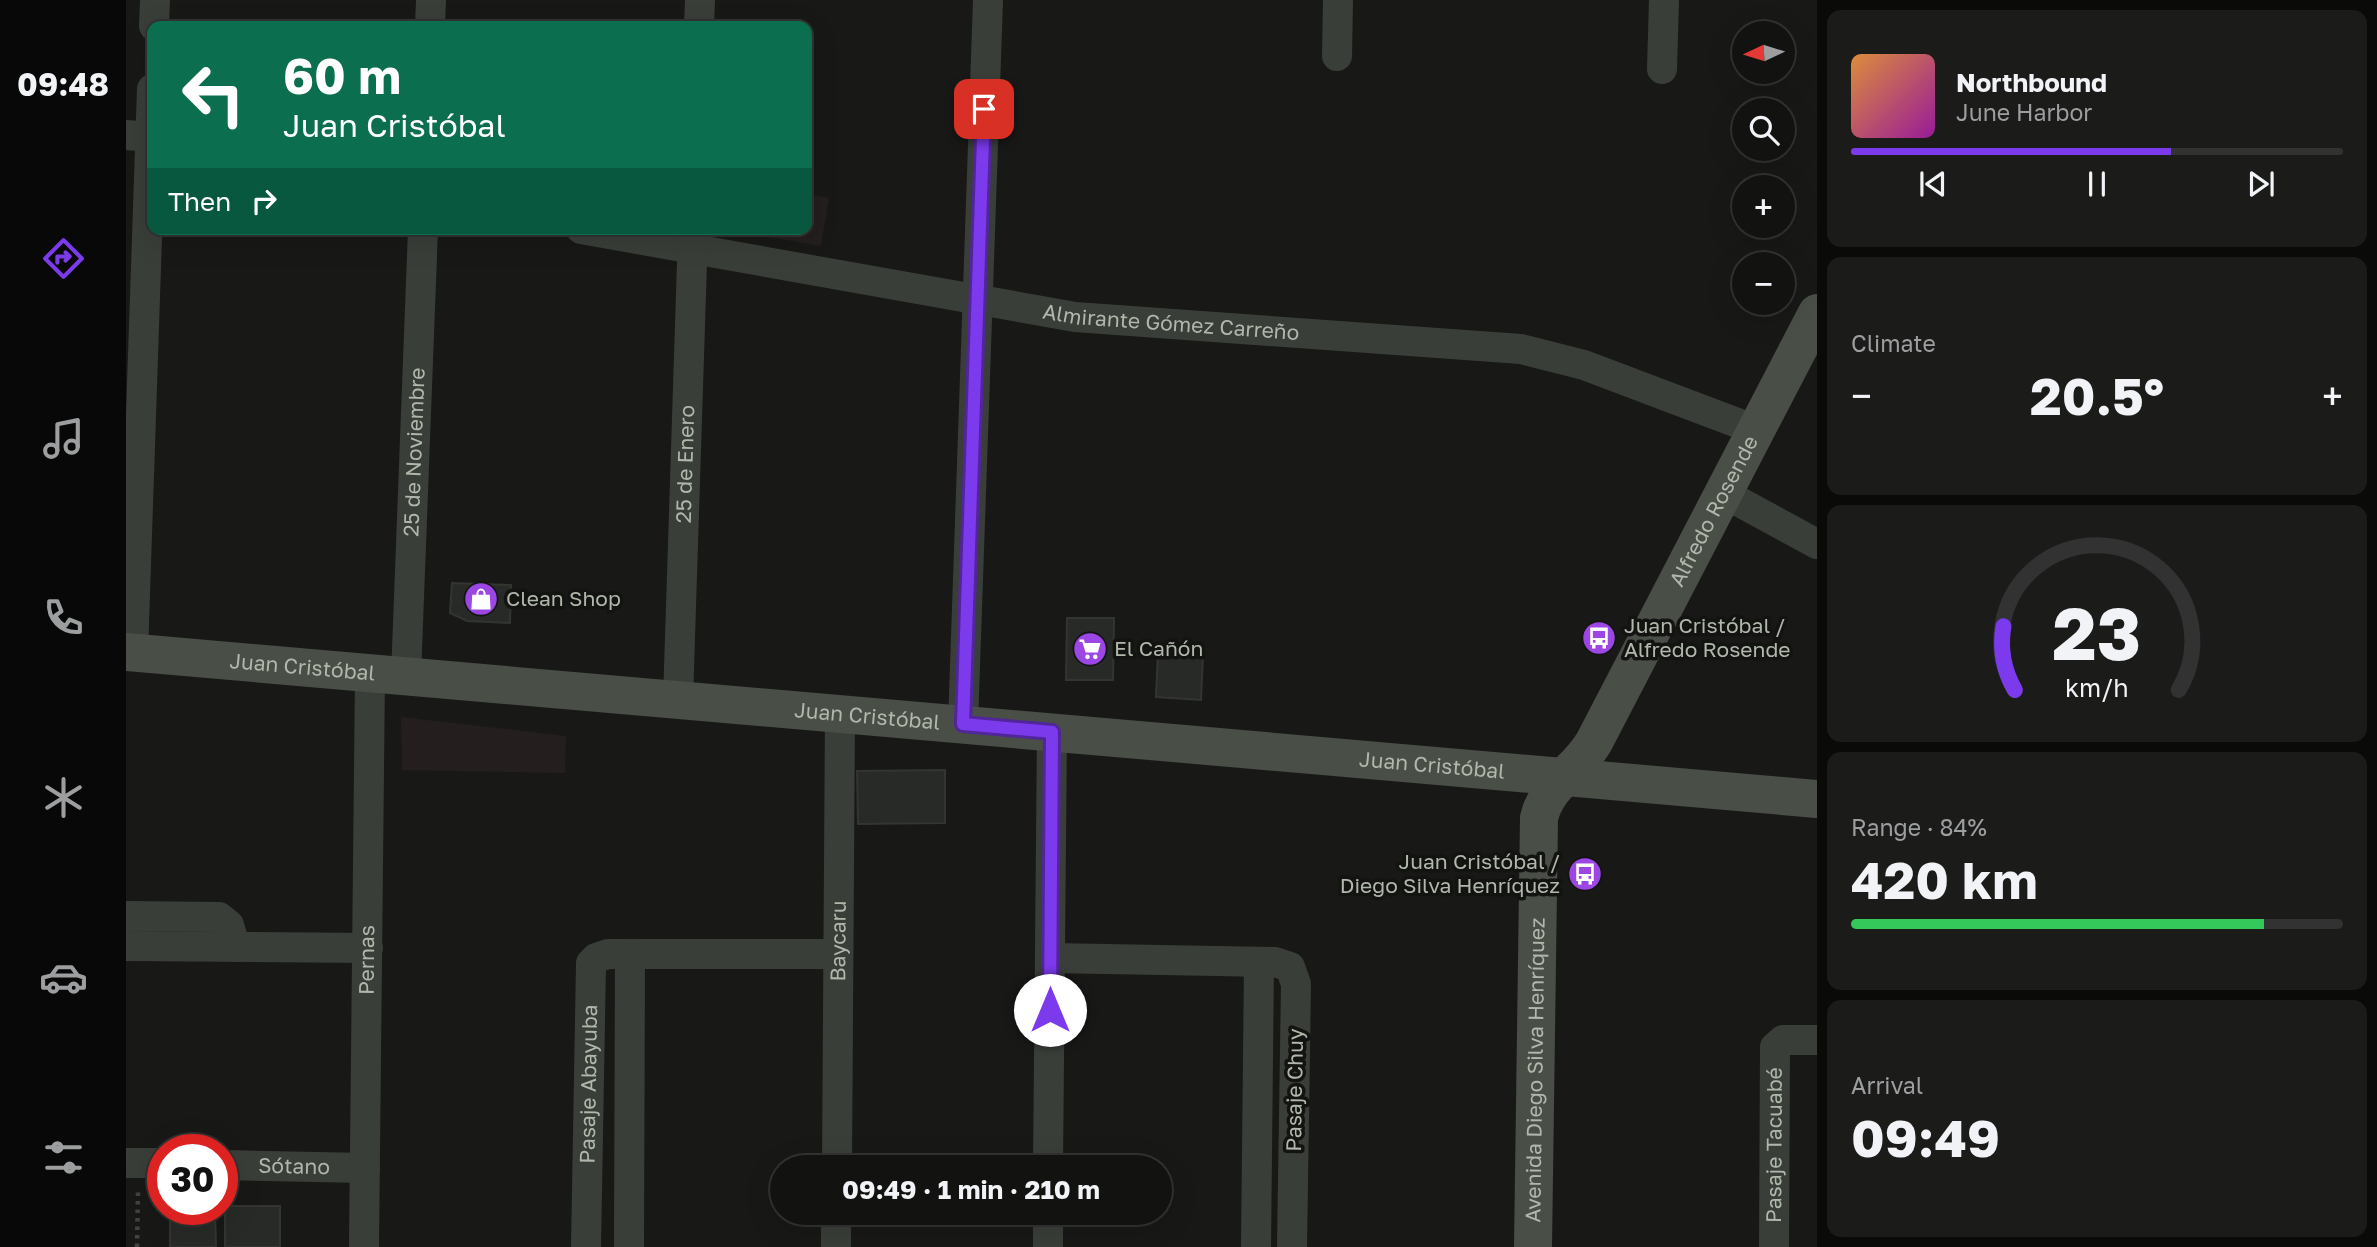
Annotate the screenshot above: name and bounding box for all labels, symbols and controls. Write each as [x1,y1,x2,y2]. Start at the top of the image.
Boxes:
north arrow [1732,21,1796,84]
map controls [1732,21,1795,315]
text: 60 m [283,46,401,105]
icon: left [168,49,259,140]
text: 09:48 [17,65,109,103]
text: Northbound [1956,67,2107,98]
pin [954,79,1014,139]
icon: arrive [965,90,1003,128]
button: search [1732,98,1795,161]
text: June Harbor [1956,98,2092,126]
text: Juan Cristóbal [283,106,506,144]
icon: previous [1914,165,1952,203]
icon: pause [2078,165,2116,203]
icon: next [2242,165,2280,203]
button: + [1732,175,1795,238]
icon: right [245,182,283,220]
text: Then [168,186,231,217]
icon: directions [39,234,88,283]
button: − [1732,252,1795,315]
street label: Almirante Gómez Carreño [1041,298,1300,345]
text: Climate [1851,329,1936,357]
text: 20.5° [2030,364,2164,426]
street label: 25 de Noviembre [397,367,430,537]
text: − [1851,373,1872,418]
text: + [2322,373,2343,418]
street label: 25 de Enero [670,404,699,524]
icon: music [39,414,88,463]
street label: Alfredo Rosende [1663,431,1763,591]
shop icon: Clean Shop [462,580,500,618]
place label: Clean Shop [506,585,621,611]
text: 23 [2053,589,2141,676]
icon: phone [39,593,88,642]
place label: Juan Cristóbal / Alfredo Rosende [1624,612,1791,662]
bus stop icon: Juan Cristóbal / Alfredo Rosende [1580,619,1618,657]
supermarket icon: El Cañón [1071,630,1109,668]
place label: El Cañón [1114,635,1203,661]
street label: Juan Cristóbal [228,647,376,686]
text: km/h [2065,671,2129,702]
street label: Juan Cristóbal [793,696,941,735]
street label: Juan Cristóbal [1358,745,1506,784]
icon: climate [39,773,88,822]
text: Range · 84% [1851,813,1987,841]
place label: Juan Cristóbal / Diego Silva Henríquez [1340,848,1560,898]
text: 420 km [1851,848,2038,910]
bus stop icon: Juan Cristóbal / Diego Silva Henríquez [1566,855,1604,893]
street label: Baycaru [824,900,851,982]
street label: Avenida Diego Silva Henríquez [1519,917,1550,1223]
street label: Pernas [353,925,379,995]
icon: car [39,953,88,1002]
position arrow [1013,973,1087,1047]
street label: Pasaje Abayuba [573,1004,602,1164]
street label: Pasaje Chuy [1280,1028,1308,1152]
street label: Pasaje Tacuabé [1760,1067,1787,1223]
text: Arrival [1851,1071,1923,1099]
text: 09:49 [1851,1106,2000,1168]
icon: filters [39,1133,88,1182]
speed limit sign: 30 [147,1134,238,1225]
street label: Sótano [258,1152,330,1179]
text: 09:49 · 1 min · 210 m [842,1174,1100,1205]

